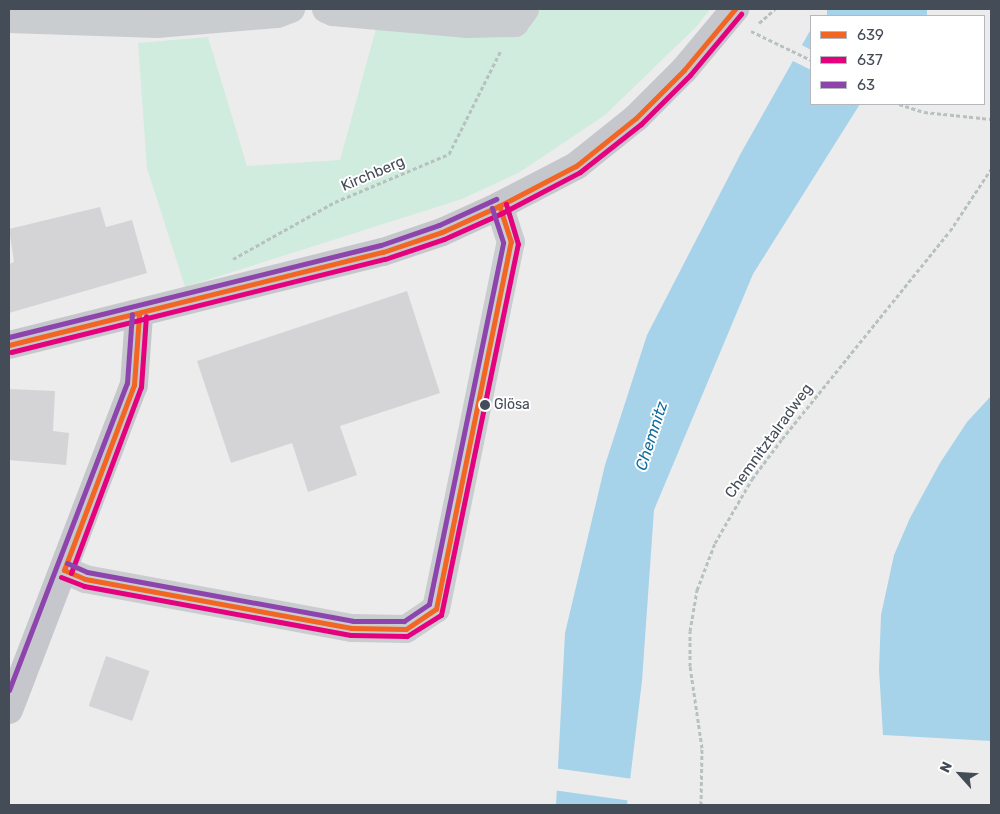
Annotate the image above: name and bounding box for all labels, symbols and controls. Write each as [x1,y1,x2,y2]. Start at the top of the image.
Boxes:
legend [810,15,985,105]
text: 639 [857,26,884,44]
text: 637 [857,51,883,69]
text: 63 [857,76,875,94]
street label: Kirchberg [338,153,408,195]
street label: Chemnitztalradweg [722,380,816,502]
place label: Glösa [494,397,530,413]
water label: Chemnitz [632,399,672,473]
marker: Glösa [480,400,490,410]
north arrow [935,749,985,799]
text: N [936,759,956,775]

